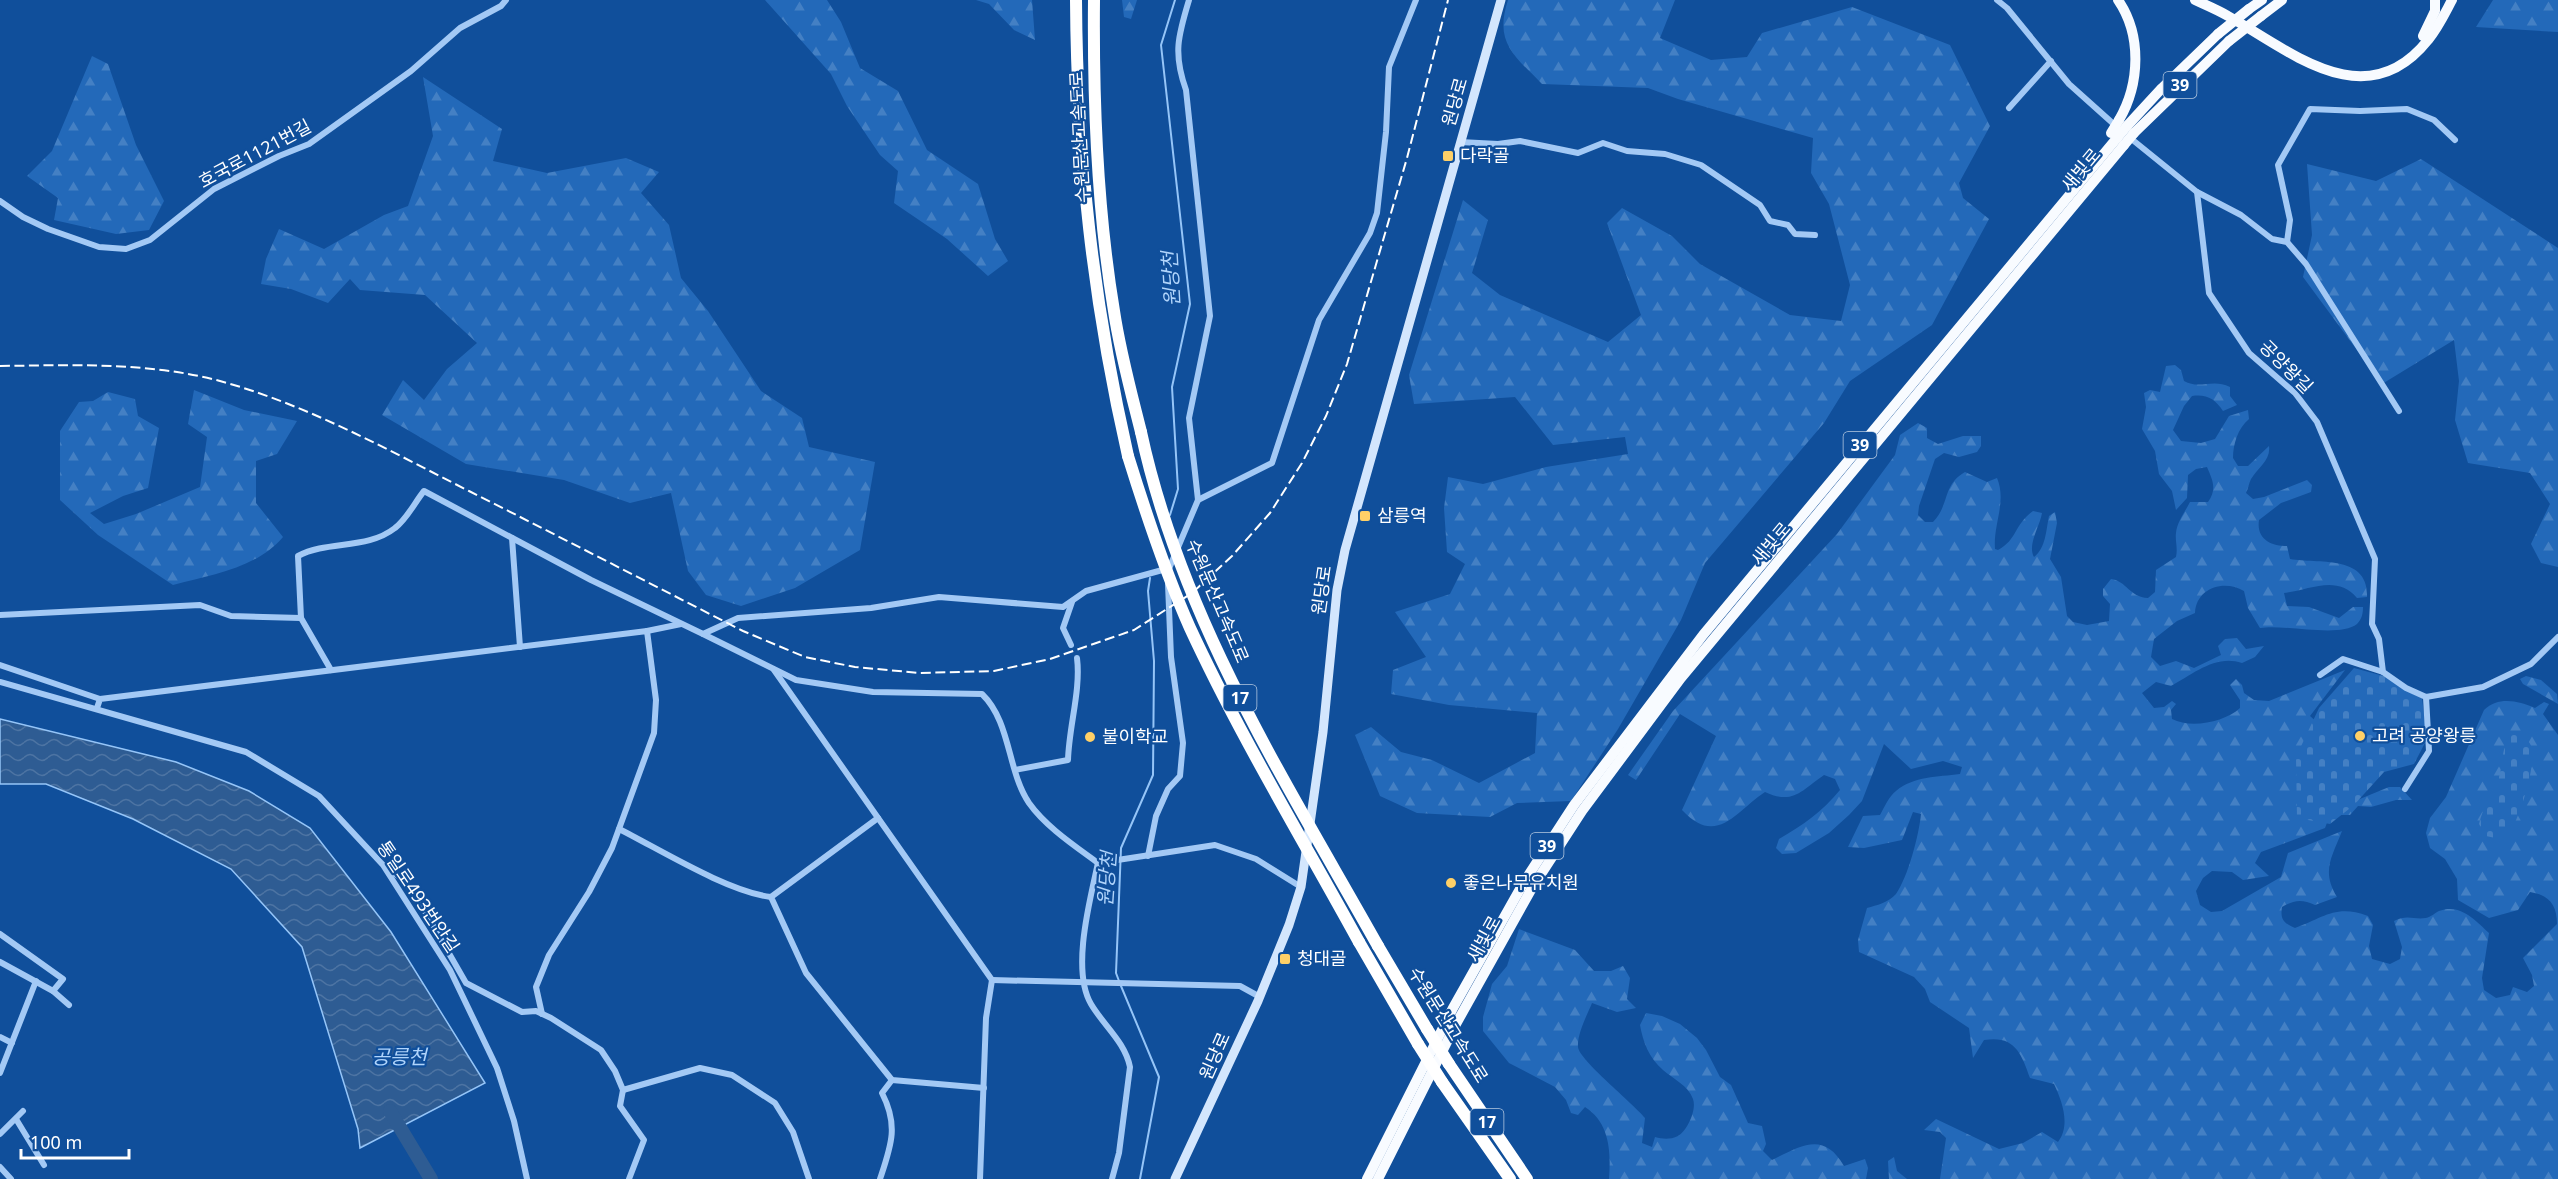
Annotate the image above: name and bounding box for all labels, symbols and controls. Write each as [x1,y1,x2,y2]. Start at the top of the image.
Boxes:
street label: 수원문산고속도로 [1064,70,1094,204]
road number: 39 [2164,72,2196,98]
street label: 원당로 [1436,75,1472,129]
street label: 호국로1121번길 [194,113,315,193]
place label: 다락골 [1460,143,1510,167]
street label: 새빛로 [2055,143,2105,196]
marker: 다락골 [1441,149,1455,163]
water label: 원당천 [1155,248,1185,307]
street label: 공양왕길 [2255,334,2319,398]
road number: 39 [1844,432,1876,458]
place label: 삼릉역 [1377,503,1427,527]
marker: 삼릉역 [1358,509,1372,523]
street label: 새빛로 [1745,517,1795,570]
street label: 수원문산고속도로 [1181,535,1255,666]
street label: 원당로 [1306,564,1336,616]
road number: 17 [1224,685,1256,711]
place label: 고려 공양왕릉 [2372,723,2476,747]
place label: 불이학교 [1102,724,1168,748]
marker: 고려 공양왕릉 [2353,729,2367,743]
marker: 불이학교 [1083,730,1097,744]
road number: 39 [1530,833,1564,859]
street label: 통일로493번안길 [372,836,465,957]
water label: 원당천 [1091,848,1122,907]
place label: 좋은나무유치원 [1463,870,1579,894]
marker: 좋은나무유치원 [1444,876,1458,890]
street label: 새빛로 [1461,911,1506,966]
place label: 청대골 [1297,946,1347,970]
marker: 청대골 [1278,952,1292,966]
street label: 수원문산고속도로 [1404,962,1494,1087]
street label: 원당로 [1193,1028,1235,1083]
water label: 공릉천 [371,1043,429,1070]
road number: 17 [1470,1109,1504,1135]
scale bar [21,1122,129,1160]
text: 100 m [30,1130,82,1154]

